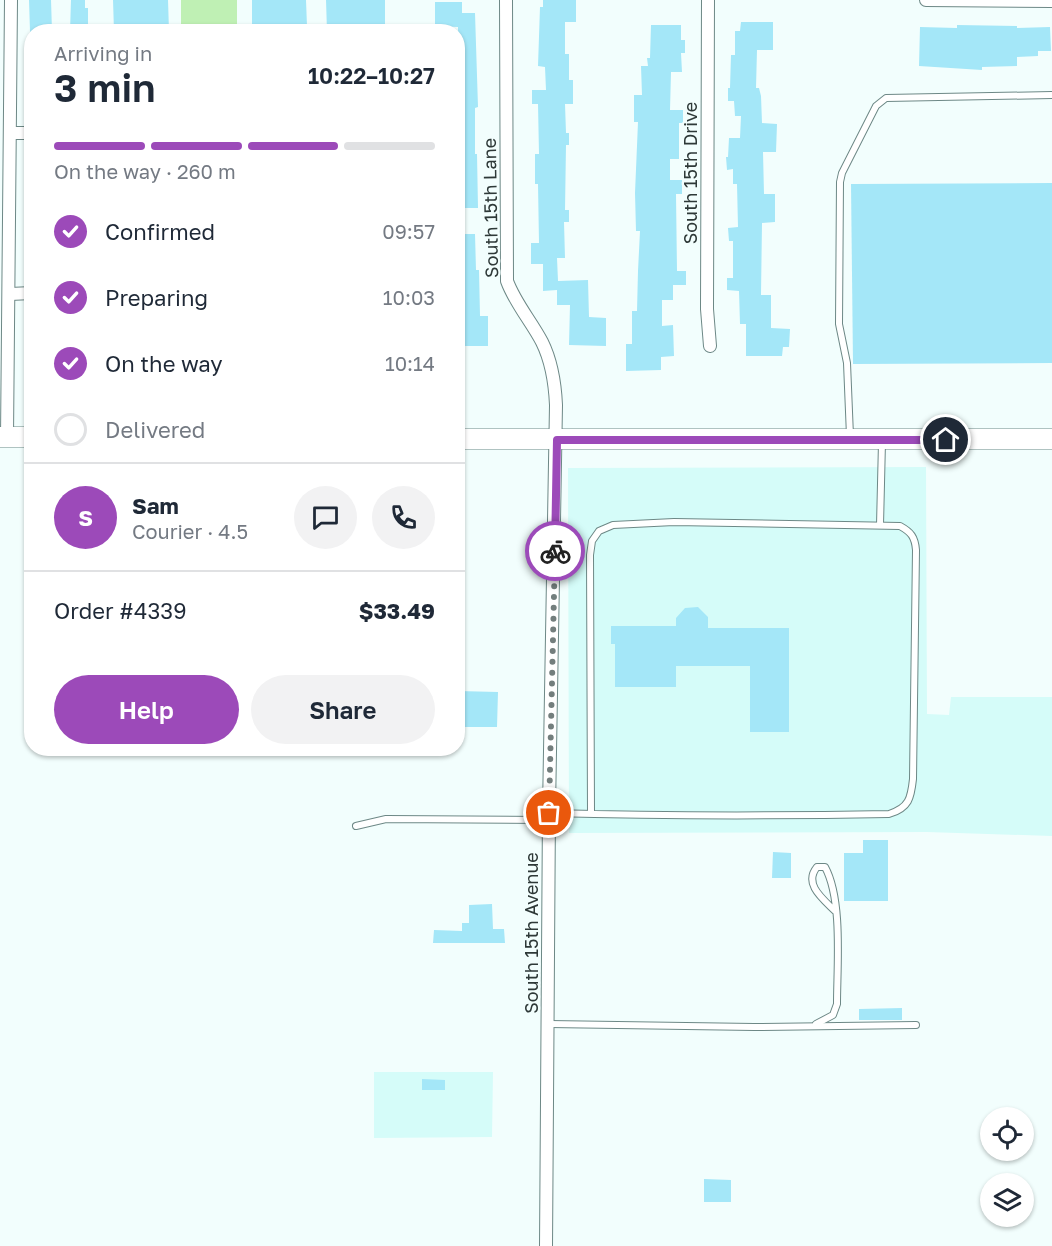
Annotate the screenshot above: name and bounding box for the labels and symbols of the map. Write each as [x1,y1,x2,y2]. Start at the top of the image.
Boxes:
street label: South 15th Drive [679,102,701,244]
street label: South 15th Lane [478,138,502,278]
pin [920,414,971,465]
courier [525,521,585,581]
pin [523,787,574,838]
street label: South 15th Avenue [520,852,542,1014]

